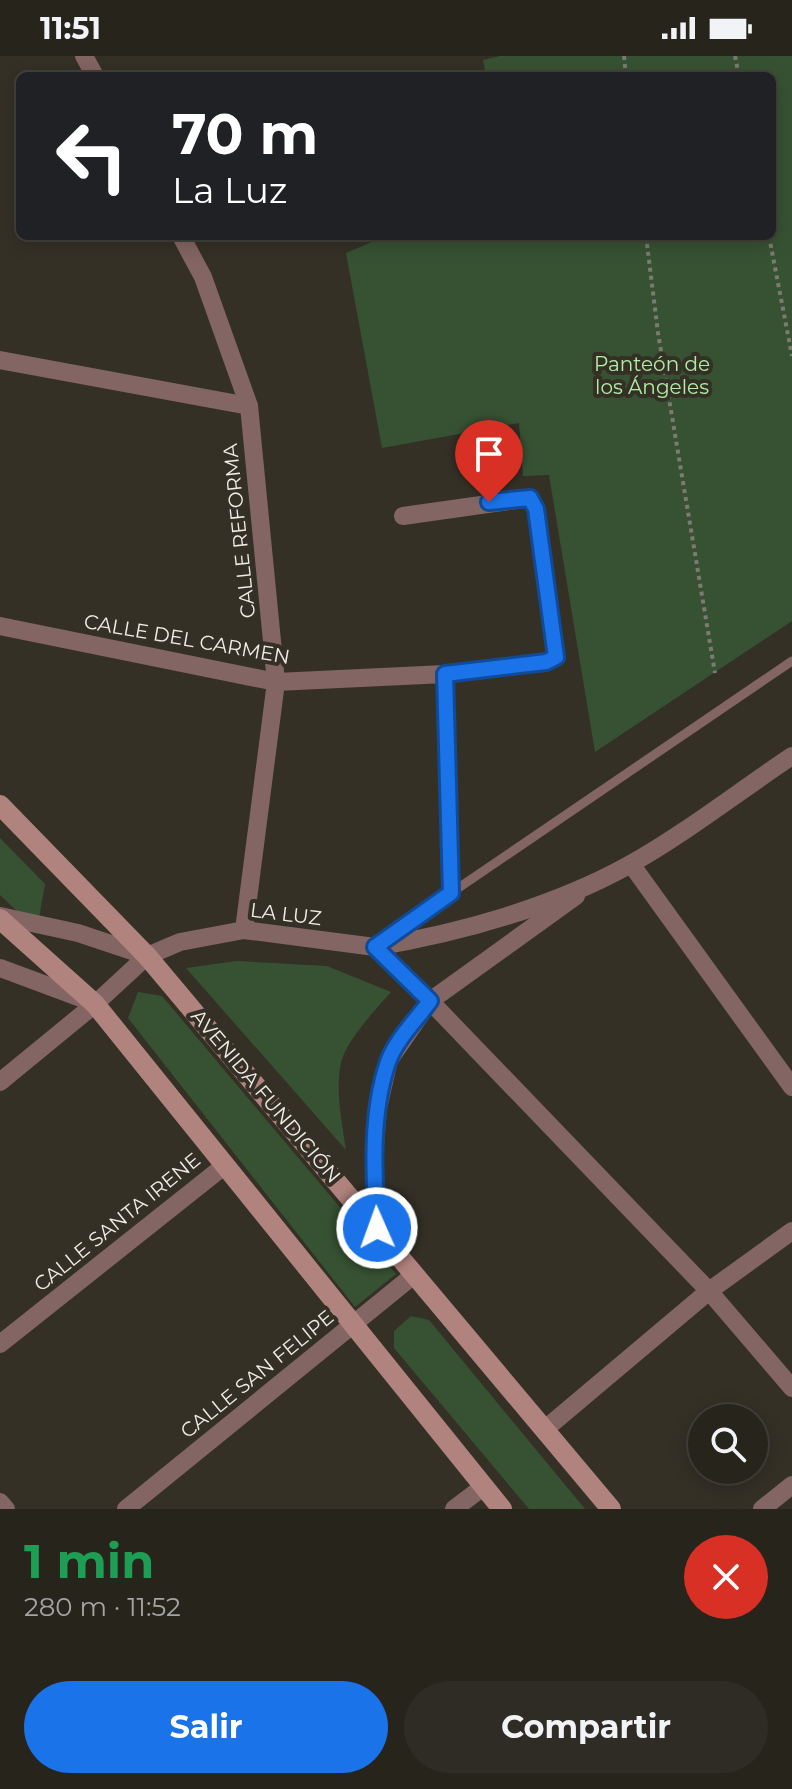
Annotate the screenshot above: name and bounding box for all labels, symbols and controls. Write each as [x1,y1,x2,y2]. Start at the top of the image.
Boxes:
text: 11:51 [40,10,101,47]
text: 70 m [172,100,318,168]
icon: left [40,104,144,208]
text: La Luz [172,168,287,212]
park label: Panteón de los Ángeles [594,352,710,399]
pin [455,420,523,502]
icon: arrive [467,432,511,476]
street label: CALLE REFORMA [218,442,260,619]
street label: CALLE DEL CARMEN [82,609,292,669]
street label: LA LUZ [249,898,323,930]
street label: AVENIDA FUNDICIÓN [186,1004,346,1188]
street label: CALLE SANTA IRENE [29,1147,205,1297]
position arrow [335,1186,419,1270]
street label: CALLE SAN FELIPE [176,1305,338,1443]
map controls [688,1404,768,1484]
button: search [688,1404,768,1484]
text: 1 min [24,1532,154,1590]
button: close [684,1535,768,1619]
text: 280 m · 11:52 [24,1591,181,1623]
button: Salir [24,1681,388,1773]
button: Compartir [404,1681,768,1773]

